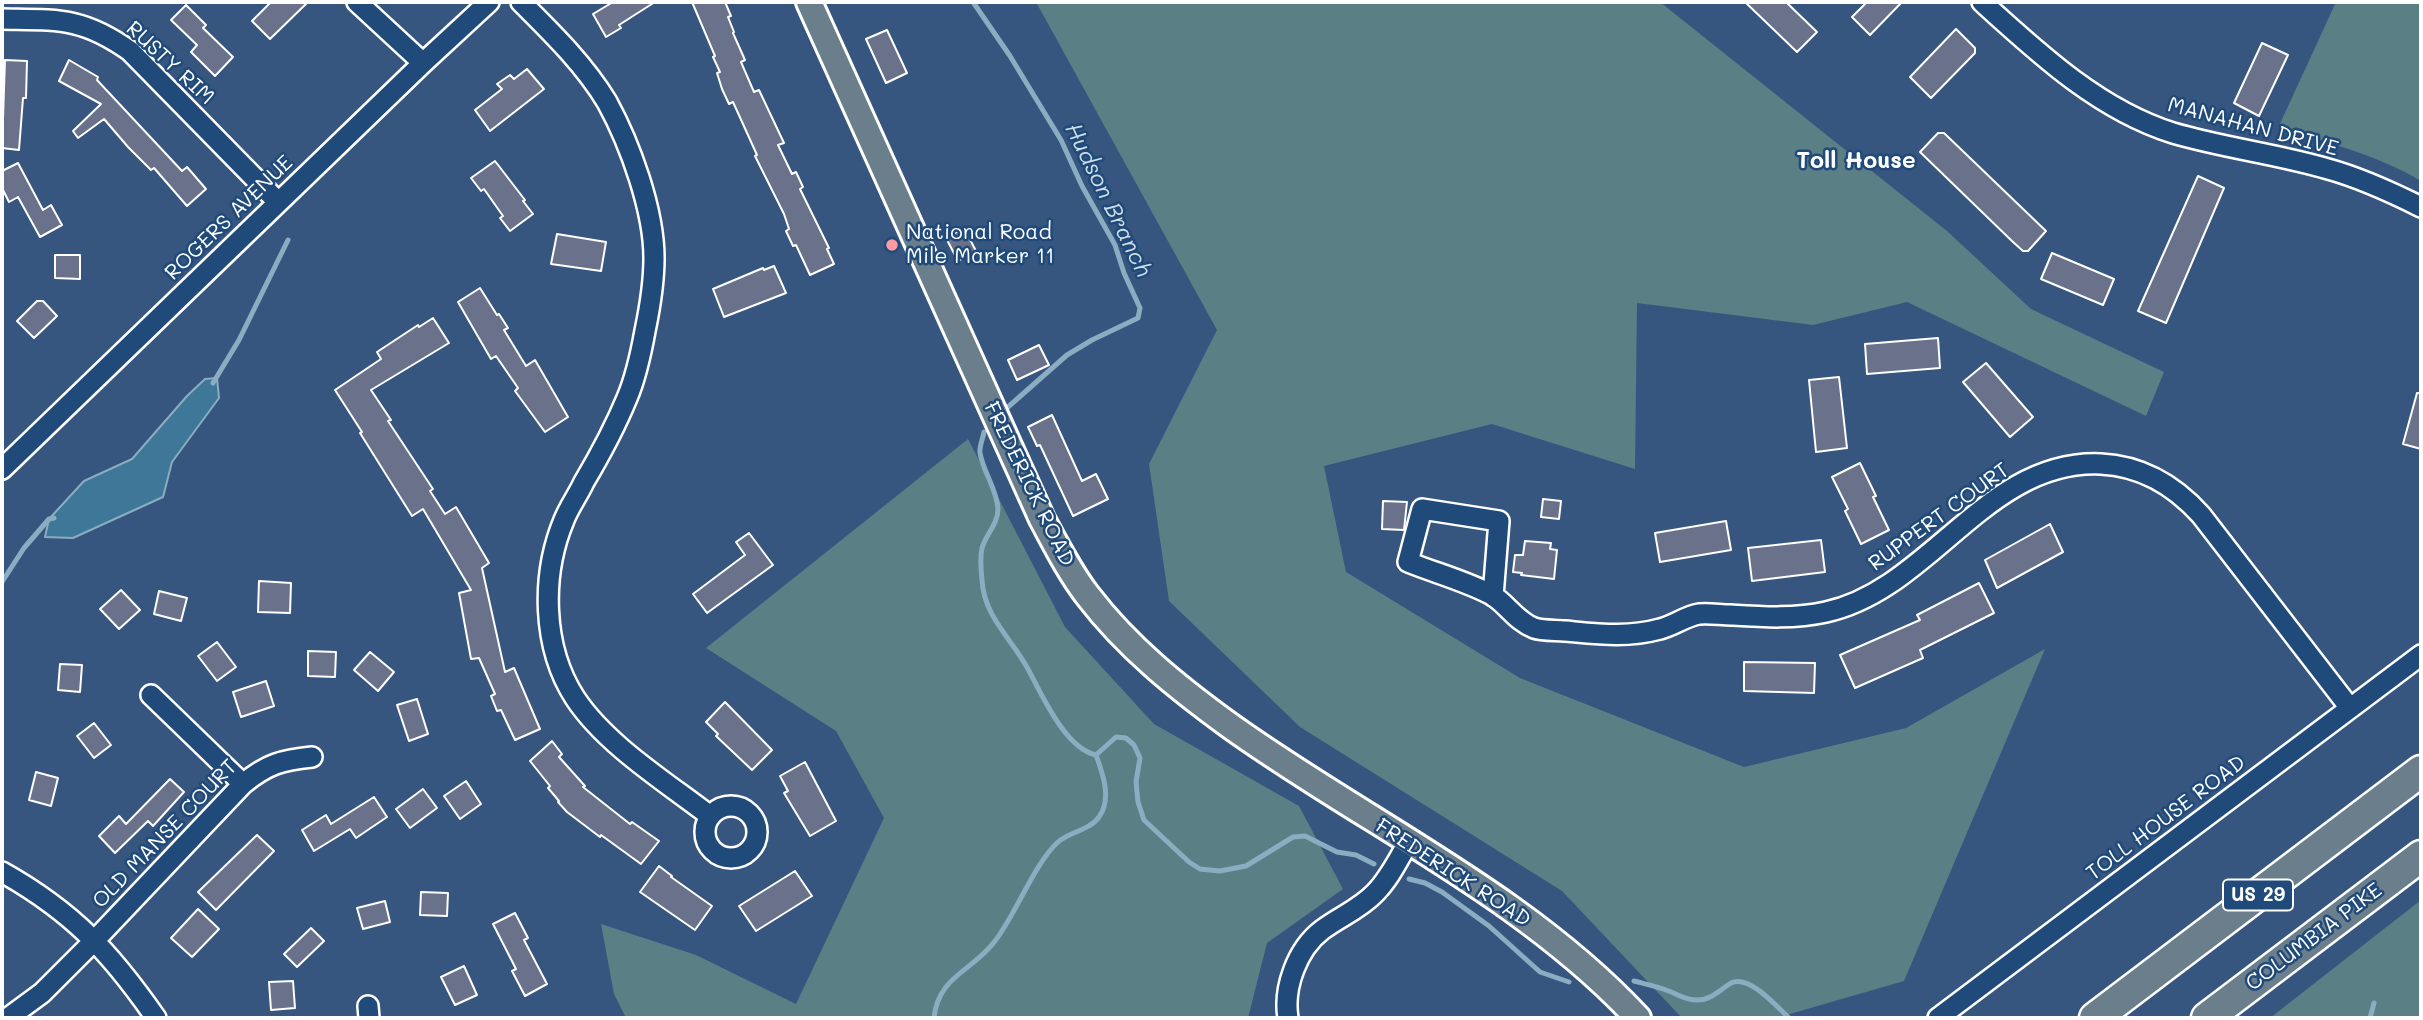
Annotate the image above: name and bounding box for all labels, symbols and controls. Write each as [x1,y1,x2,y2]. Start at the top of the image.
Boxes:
street label: RUSTY RIM [121,16,219,110]
street label: MANAHAN DRIVE [2165,92,2341,162]
water label: Hudson Branch [1059,119,1157,281]
district label: Toll House [1796,147,1916,175]
street label: ROGERS AVENUE [160,151,298,285]
place label: National Road Mile Marker 11 [906,220,1055,270]
marker: National Road Mile Marker 11 [884,237,900,253]
street label: FREDERICK ROAD [978,398,1080,570]
street label: RUPPERT COURT [1864,457,2014,577]
street label: TOLL HOUSE ROAD [2082,750,2250,886]
street label: OLD MANSE COURT [88,754,242,914]
street label: FREDERICK ROAD [1371,813,1535,933]
street label: COLUMBIA PIKE [2241,878,2387,996]
road number: US 29 [2223,880,2293,911]

